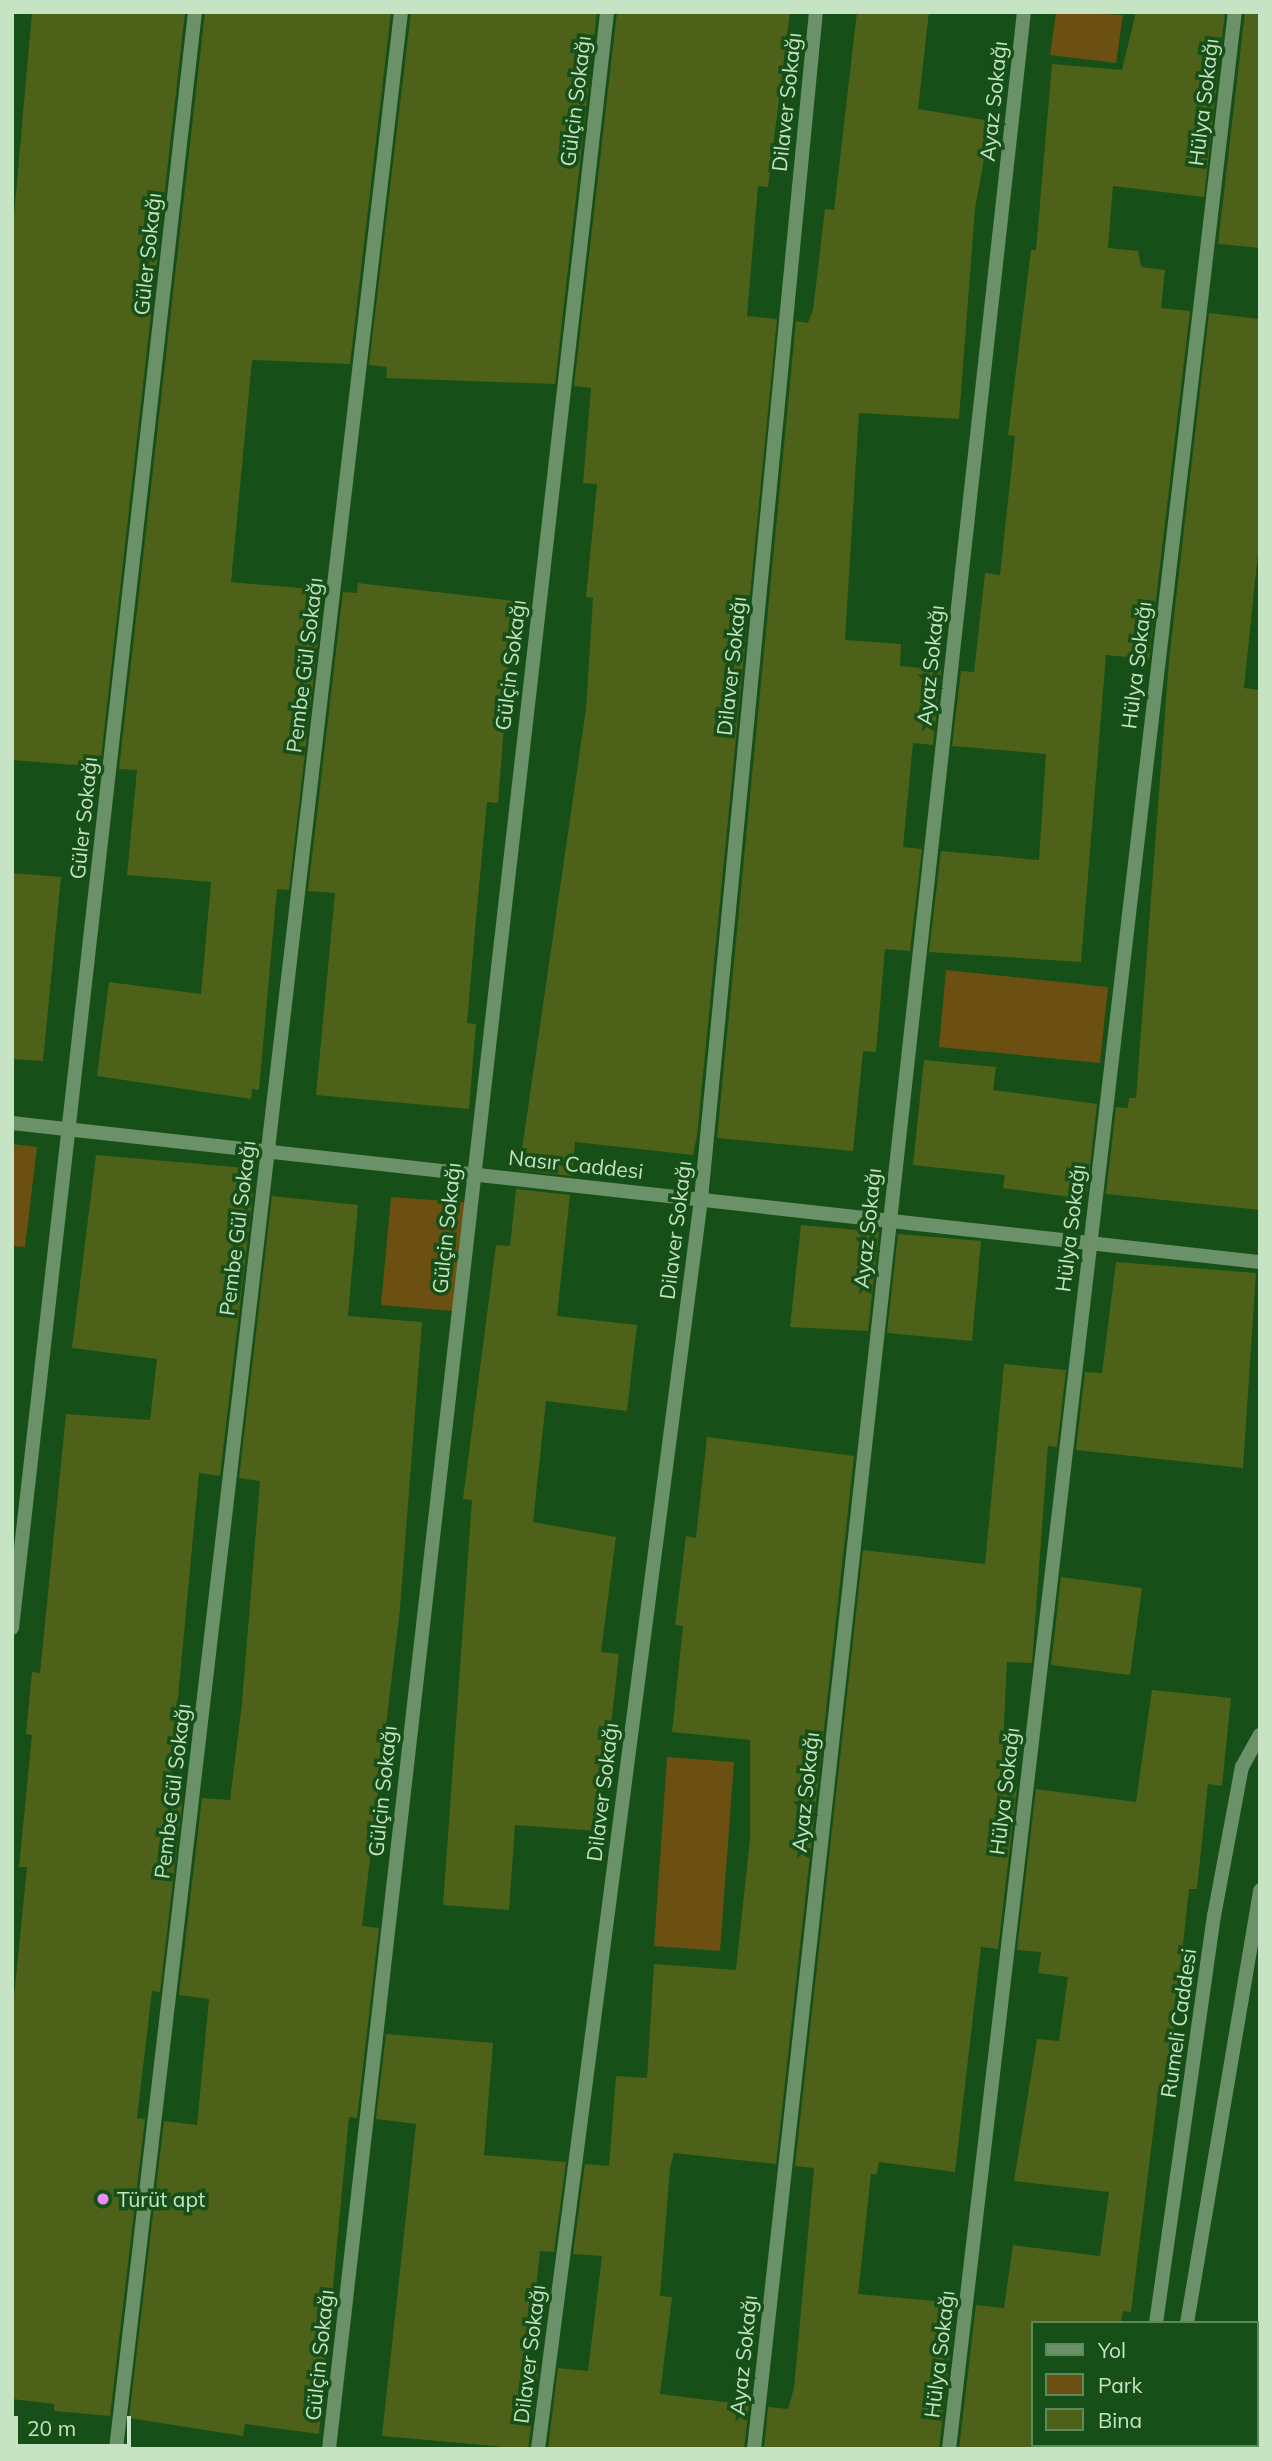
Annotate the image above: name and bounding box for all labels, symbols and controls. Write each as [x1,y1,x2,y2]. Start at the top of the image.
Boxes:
street label: Dilaver Sokağı [766,31,806,173]
street label: Gülçin Sokağı [554,34,596,168]
street label: Hülya Sokağı [1183,37,1223,167]
street label: Ayaz Sokağı [974,40,1012,162]
street label: Güler Sokağı [128,192,166,316]
street label: Pembe Gül Sokağı [281,576,327,754]
street label: Dilaver Sokağı [711,595,751,737]
street label: Gülçin Sokağı [489,598,531,732]
street label: Hülya Sokağı [1116,600,1156,730]
street label: Ayaz Sokağı [911,604,949,726]
street label: Güler Sokağı [64,756,102,880]
street label: Pembe Gül Sokağı [214,1139,260,1317]
street label: Nasır Caddesi [507,1144,645,1184]
street label: Dilaver Sokağı [654,1159,696,1301]
street label: Gülçin Sokağı [427,1161,465,1295]
street label: Hülya Sokağı [1050,1163,1090,1293]
street label: Ayaz Sokağı [848,1167,886,1289]
street label: Pembe Gül Sokağı [149,1702,195,1880]
street label: Dilaver Sokağı [581,1721,623,1863]
street label: Gülçin Sokağı [363,1724,401,1858]
street label: Hülya Sokağı [984,1726,1024,1856]
street label: Ayaz Sokağı [786,1731,824,1853]
street label: Rumeli Caddesi [1155,1947,1201,2099]
place label: Türüt apt [117,2186,205,2212]
marker: Türüt apt [95,2191,111,2207]
street label: Dilaver Sokağı [508,2283,550,2425]
street label: Gülçin Sokağı [300,2288,338,2422]
street label: Hülya Sokağı [919,2289,959,2419]
street label: Ayaz Sokağı [724,2294,762,2416]
legend [1030,2321,1258,2447]
text: Yol [1098,2337,1126,2363]
text: Park [1098,2372,1142,2398]
scale bar [18,2402,135,2446]
text: Bina [1098,2407,1142,2433]
text: 20 m [27,2415,76,2441]

